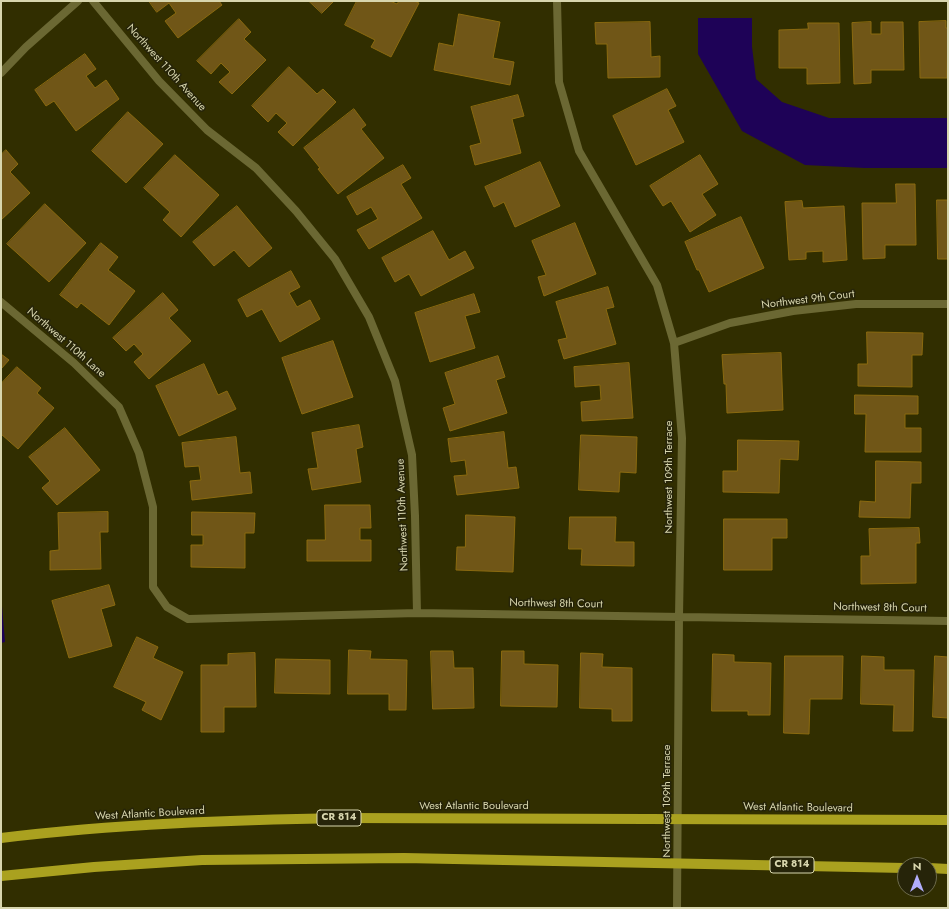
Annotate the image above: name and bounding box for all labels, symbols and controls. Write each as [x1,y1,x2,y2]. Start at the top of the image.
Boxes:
street label: Northwest 110th Avenue [123,22,209,114]
street label: Northwest 9th Court [761,288,855,312]
street label: Northwest 110th Lane [24,305,108,381]
street label: Northwest 109th Terrace [662,420,676,534]
street label: Northwest 110th Avenue [394,459,412,571]
street label: Northwest 8th Court [509,597,603,611]
street label: Northwest 8th Court [833,601,927,615]
street label: Northwest 109th Terrace [660,744,674,858]
street label: West Atlantic Boulevard [419,799,529,813]
street label: West Atlantic Boulevard [743,800,853,816]
street label: West Atlantic Boulevard [95,805,205,823]
road number: CR 814 [317,810,361,826]
road number: CR 814 [770,857,814,873]
north arrow [897,857,937,897]
text: N [913,858,921,874]

